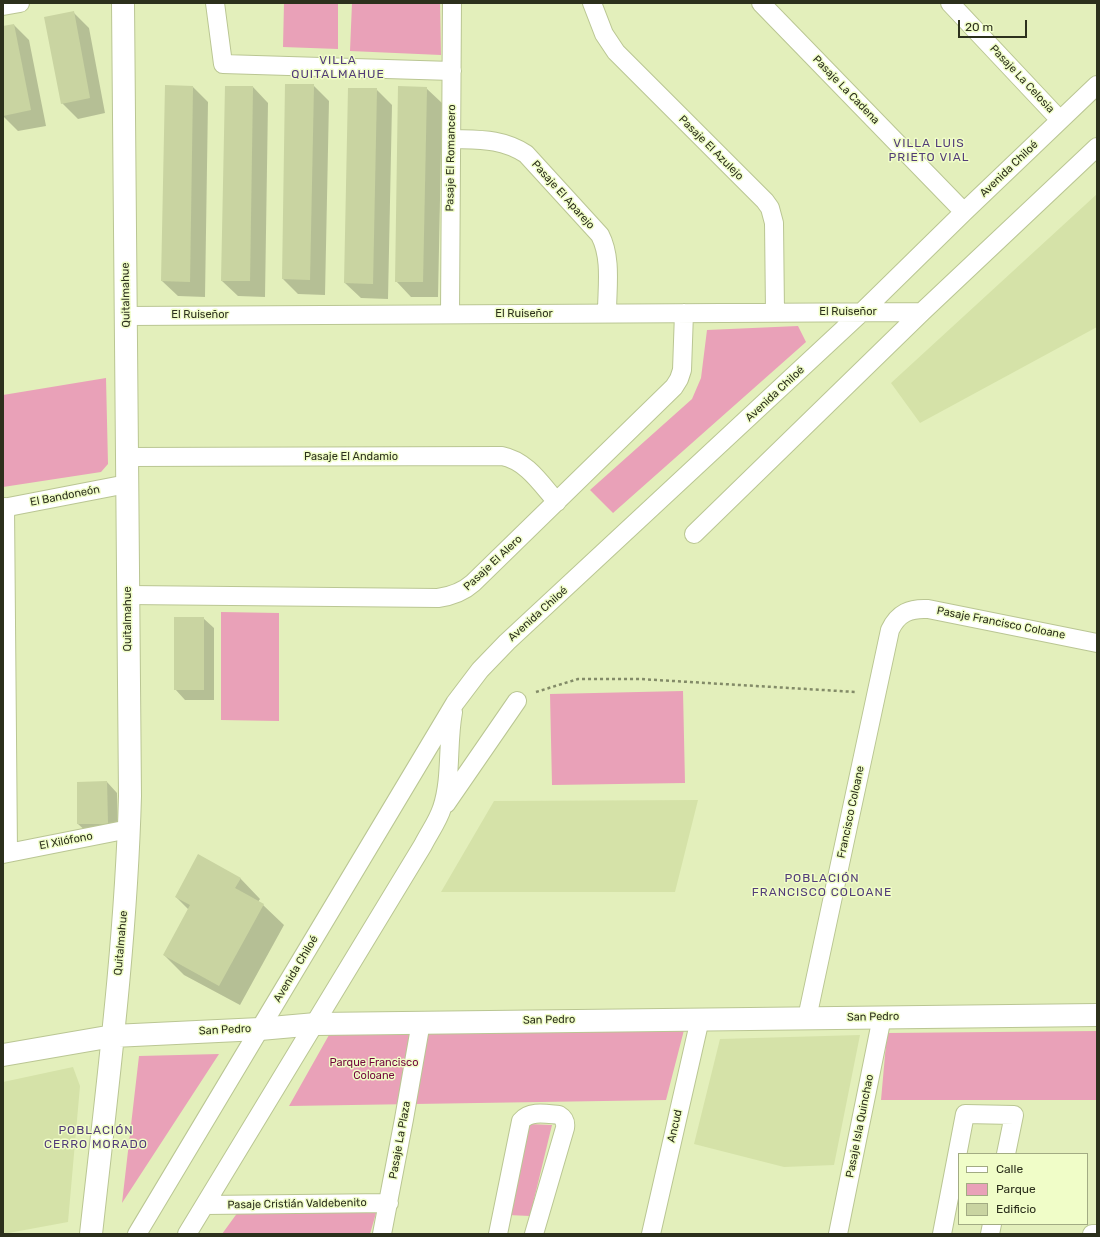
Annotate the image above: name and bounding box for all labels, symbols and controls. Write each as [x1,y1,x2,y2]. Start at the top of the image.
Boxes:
scale bar [960,12,1029,38]
text: 20 m [965,20,993,34]
street label: Pasaje La Celosia [987,42,1057,116]
street label: Pasaje La Cadena [810,53,882,127]
district label: VILLA QUITALMAHUE [291,54,385,82]
street label: Pasaje El Romancero [443,104,459,212]
street label: Pasaje El Azulejo [676,113,746,183]
district label: VILLA LUIS PRIETO VIAL [889,137,969,165]
street label: Avenida Chiloé [977,138,1041,200]
street label: Pasaje El Aparejo [529,158,597,232]
street label: Quitalmahue [119,262,133,328]
street label: El Ruiseñor [819,305,877,319]
street label: El Ruiseñor [495,307,553,321]
street label: El Ruiseñor [171,308,229,322]
street label: Avenida Chiloé [743,363,807,425]
street label: Pasaje El Andamio [304,450,398,464]
street label: El Bandoneón [29,483,101,509]
street label: Pasaje El Alero [461,533,525,593]
street label: Avenida Chiloé [506,584,570,644]
street label: Quitalmahue [121,586,135,652]
street label: Pasaje Francisco Coloane [936,604,1066,642]
street label: Francisco Coloane [835,765,867,859]
street label: El Xilófono [38,829,94,853]
district label: POBLACIÓN FRANCISCO COLOANE [752,872,892,900]
street label: Quitalmahue [112,910,130,976]
street label: Avenida Chiloé [271,933,321,1005]
street label: San Pedro [847,1010,899,1024]
street label: San Pedro [523,1013,575,1027]
street label: San Pedro [199,1022,251,1038]
park label: Parque Francisco Coloane [330,1056,418,1082]
street label: Pasaje Isla Quinchao [843,1073,877,1179]
street label: Pasaje La Plaza [387,1100,413,1180]
street label: Ancud [665,1108,685,1144]
district label: POBLACIÓN CERRO MORADO [44,1124,148,1152]
legend [958,1153,1088,1225]
text: Calle [996,1162,1023,1176]
text: Parque [996,1182,1036,1196]
street label: Pasaje Cristián Valdebenito [227,1196,367,1212]
text: Edificio [996,1202,1036,1216]

